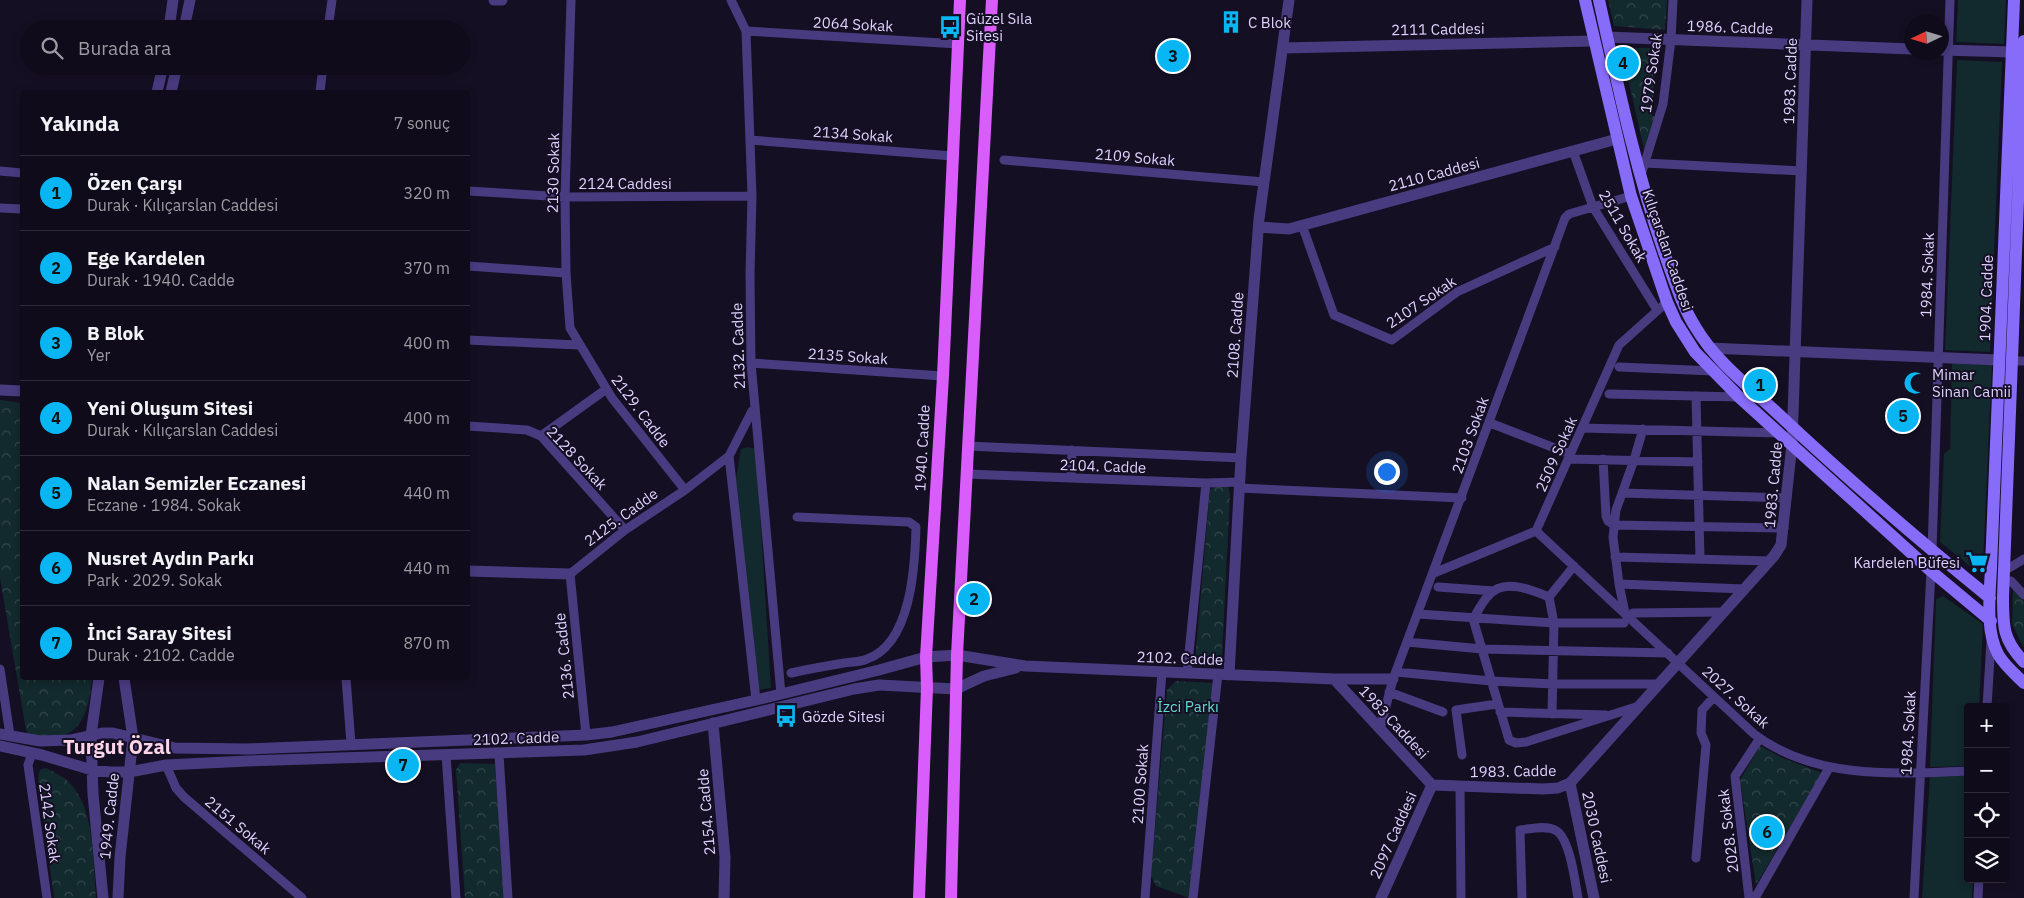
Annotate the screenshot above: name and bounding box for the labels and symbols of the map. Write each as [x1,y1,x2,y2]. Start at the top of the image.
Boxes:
place label: Güzel Sıla Sitesi [966,9,1032,45]
building icon: C Blok [1218,9,1244,35]
street label: 2064 Sokak [812,12,894,36]
place label: C Blok [1248,13,1291,32]
bus stop icon: Güzel Sıla Sitesi [937,14,963,40]
north arrow [1904,15,1949,60]
street label: 1986. Cadde [1686,16,1774,38]
street label: 2111 Caddesi [1391,19,1485,39]
street label: 1979 Sokak [1636,32,1666,114]
pin: 3 [1157,37,1189,75]
street label: 1983. Cadde [1779,37,1801,125]
pin: 4 [1607,44,1639,82]
street label: 2134 Sokak [812,122,894,146]
street label: 2130 Sokak [543,133,563,213]
street label: 2109 Sokak [1094,144,1176,170]
street label: 2110 Caddesi [1386,153,1482,195]
street label: 2124 Caddesi [578,174,672,193]
street label: 2511 Sokak [1595,186,1651,266]
street label: Kılıçarslan Caddesi [1638,187,1698,313]
street label: 1984. Sokak [1916,232,1938,318]
street label: 1904. Cadde [1975,254,1997,342]
street label: 2107 Sokak [1382,272,1460,332]
street label: 2108. Cadde [1223,291,1247,379]
street label: 2132. Cadde [727,302,749,390]
street label: 2135 Sokak [807,344,889,368]
place label: Mimar Sinan Camii [1932,365,2011,401]
pin: 1 [1744,366,1776,404]
mosque icon: Mimar Sinan Camii [1902,370,1928,396]
street label: 2129. Cadde [607,371,675,451]
street label: 2103 Sokak [1447,394,1493,476]
pin: 5 [1887,397,1919,435]
street label: 1940. Cadde [910,404,934,492]
street label: 2509 Sokak [1531,413,1581,495]
street label: 2128 Sokak [543,422,611,494]
street label: 1983. Cadde [1760,441,1786,529]
street label: 2104. Cadde [1059,455,1147,477]
your location [1374,459,1400,485]
street label: 2125. Cadde [580,484,662,550]
supermarket icon: Kardelen Büfesi [1964,549,1990,575]
place label: Kardelen Büfesi [1854,553,1960,572]
pin: 2 [958,580,990,618]
street label: 2136. Cadde [550,612,578,700]
street label: 2102. Cadde [1136,647,1224,669]
street label: 2027. Sokak [1698,662,1774,732]
street label: 1983 Caddesi [1355,681,1433,763]
street label: 1984. Sokak [1896,690,1920,776]
park label: İzci Parkı [1157,697,1219,716]
bus stop icon: Gözde Sitesi [773,703,799,729]
place label: Gözde Sitesi [802,707,885,726]
street label: 2102. Cadde [472,727,560,749]
district label: Turgut Özal [63,733,171,760]
street label: 2100 Sokak [1128,743,1152,825]
pin: 7 [387,746,419,784]
street label: 1983. Cadde [1470,761,1556,781]
street label: 2154. Cadde [693,768,719,856]
street label: 1949. Cadde [95,772,123,860]
street label: 2142 Sokak [35,782,65,864]
street label: 2097 Caddesi [1365,788,1421,882]
street label: 2028. Sokak [1713,788,1743,874]
street label: 2030 Caddesi [1578,789,1616,885]
street label: 2151 Sokak [201,792,275,858]
pin: 6 [1751,813,1783,851]

